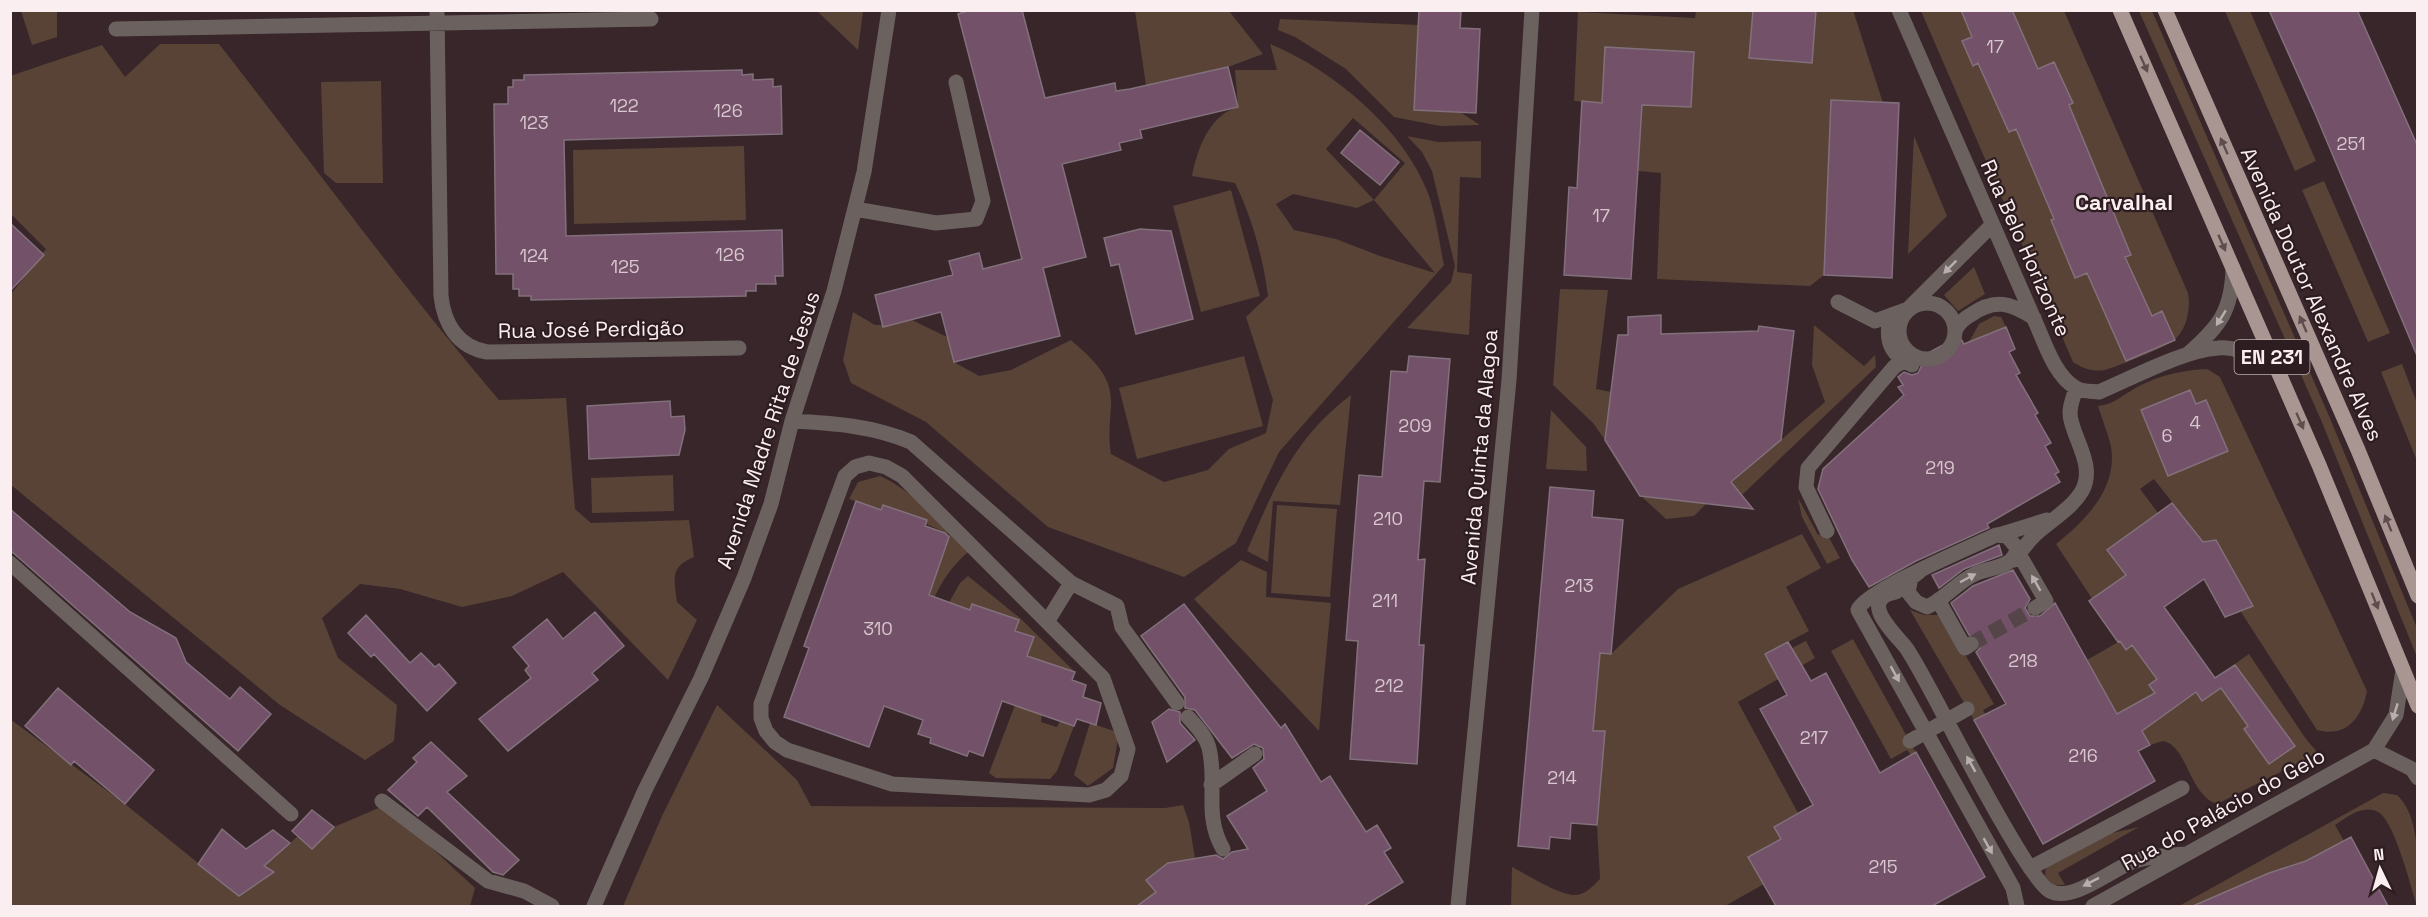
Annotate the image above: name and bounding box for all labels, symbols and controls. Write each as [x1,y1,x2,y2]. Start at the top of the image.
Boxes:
house number: 17 [1986,35,2004,58]
one-way arrow [2139,55,2149,73]
house number: 122 [609,94,639,117]
house number: 126 [713,99,743,122]
house number: 123 [519,111,549,134]
house number: 251 [2337,132,2365,155]
one-way arrow [2219,136,2229,154]
street label: Avenida Doutor Alexandre Alves [2235,143,2389,445]
street label: Rua Belo Horizonte [1975,155,2077,341]
district label: Carvalhal [2075,188,2173,216]
house number: 17 [1592,204,1610,227]
one-way arrow [2217,234,2226,251]
house number: 126 [715,243,745,266]
house number: 124 [519,244,549,267]
house number: 125 [610,255,640,278]
one-way arrow [1944,259,1958,273]
street label: Avenida Madre Rita de Jesus [710,288,826,572]
one-way arrow [2216,309,2227,326]
street label: Rua José Perdigão [498,314,684,344]
one-way arrow [2297,315,2307,333]
street label: Avenida Quinta da Alagoa [1454,328,1504,586]
road number: EN 231 [2234,340,2310,374]
house number: 4 [2189,411,2201,434]
one-way arrow [2295,413,2305,431]
house number: 209 [1398,414,1432,437]
house number: 6 [2161,424,2173,447]
house number: 219 [1925,456,1955,479]
house number: 210 [1373,507,1403,530]
one-way arrow [2383,513,2393,531]
one-way arrow [1960,573,1977,583]
house number: 213 [1564,574,1594,597]
one-way arrow [2030,575,2041,591]
house number: 211 [1372,589,1398,612]
one-way arrow [2370,593,2380,611]
house number: 310 [863,617,893,640]
house number: 218 [2008,649,2038,672]
one-way arrow [1890,666,1900,683]
house number: 212 [1374,674,1404,697]
one-way arrow [2390,703,2399,721]
house number: 217 [1800,726,1828,749]
street label: Rua do Palácio do Gelo [2116,742,2330,876]
house number: 216 [2068,744,2098,767]
one-way arrow [1966,755,1976,772]
house number: 214 [1547,766,1577,789]
one-way arrow [1983,838,1993,855]
north arrow [2350,839,2410,899]
text: N [2372,844,2385,865]
house number: 215 [1868,855,1898,878]
one-way arrow [2083,878,2100,887]

